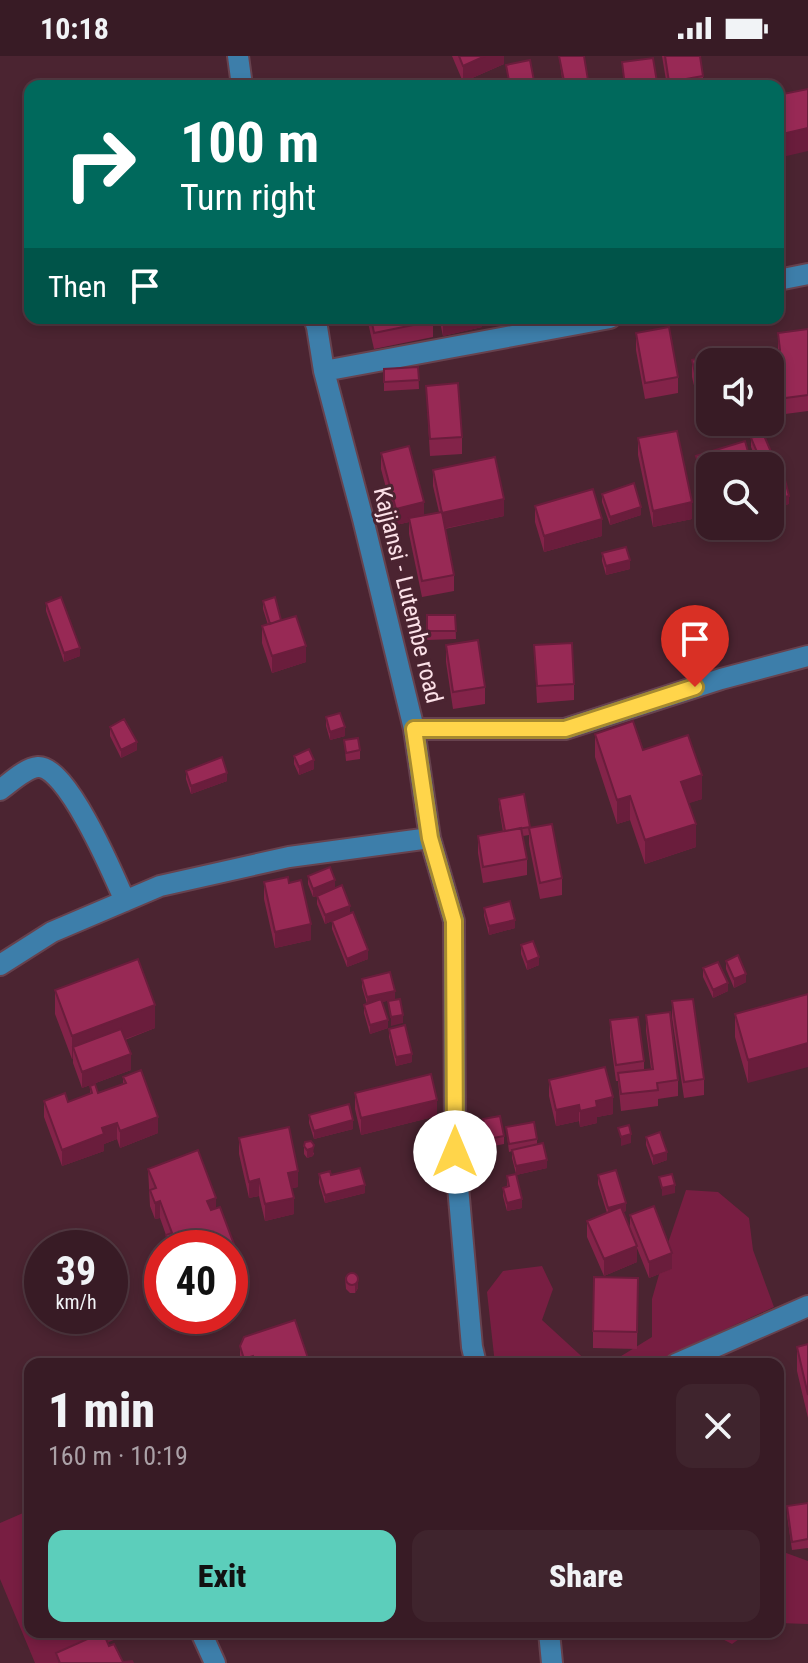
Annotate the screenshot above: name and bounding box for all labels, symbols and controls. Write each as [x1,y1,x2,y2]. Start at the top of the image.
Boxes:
text: 10:18 [40,11,109,46]
text: 100 m [180,110,319,176]
icon: right [48,112,152,216]
text: Turn right [180,177,316,219]
icon: arrive [123,264,167,308]
text: Then [48,269,107,304]
map controls [696,348,784,540]
button: sound [696,348,784,436]
button: search [696,452,784,540]
street label: Kajjansi - Lutembe road [368,484,448,706]
pin [661,605,729,687]
icon: arrive [673,617,717,661]
position arrow [413,1110,497,1194]
speed limit sign: 40 [144,1230,248,1334]
text: 39 [56,1248,96,1295]
text: km/h [55,1290,97,1314]
text: 1 min [48,1382,155,1439]
button: close [676,1384,760,1468]
text: 160 m · 10:19 [48,1441,188,1471]
button: Exit [48,1530,396,1622]
button: Share [412,1530,760,1622]

